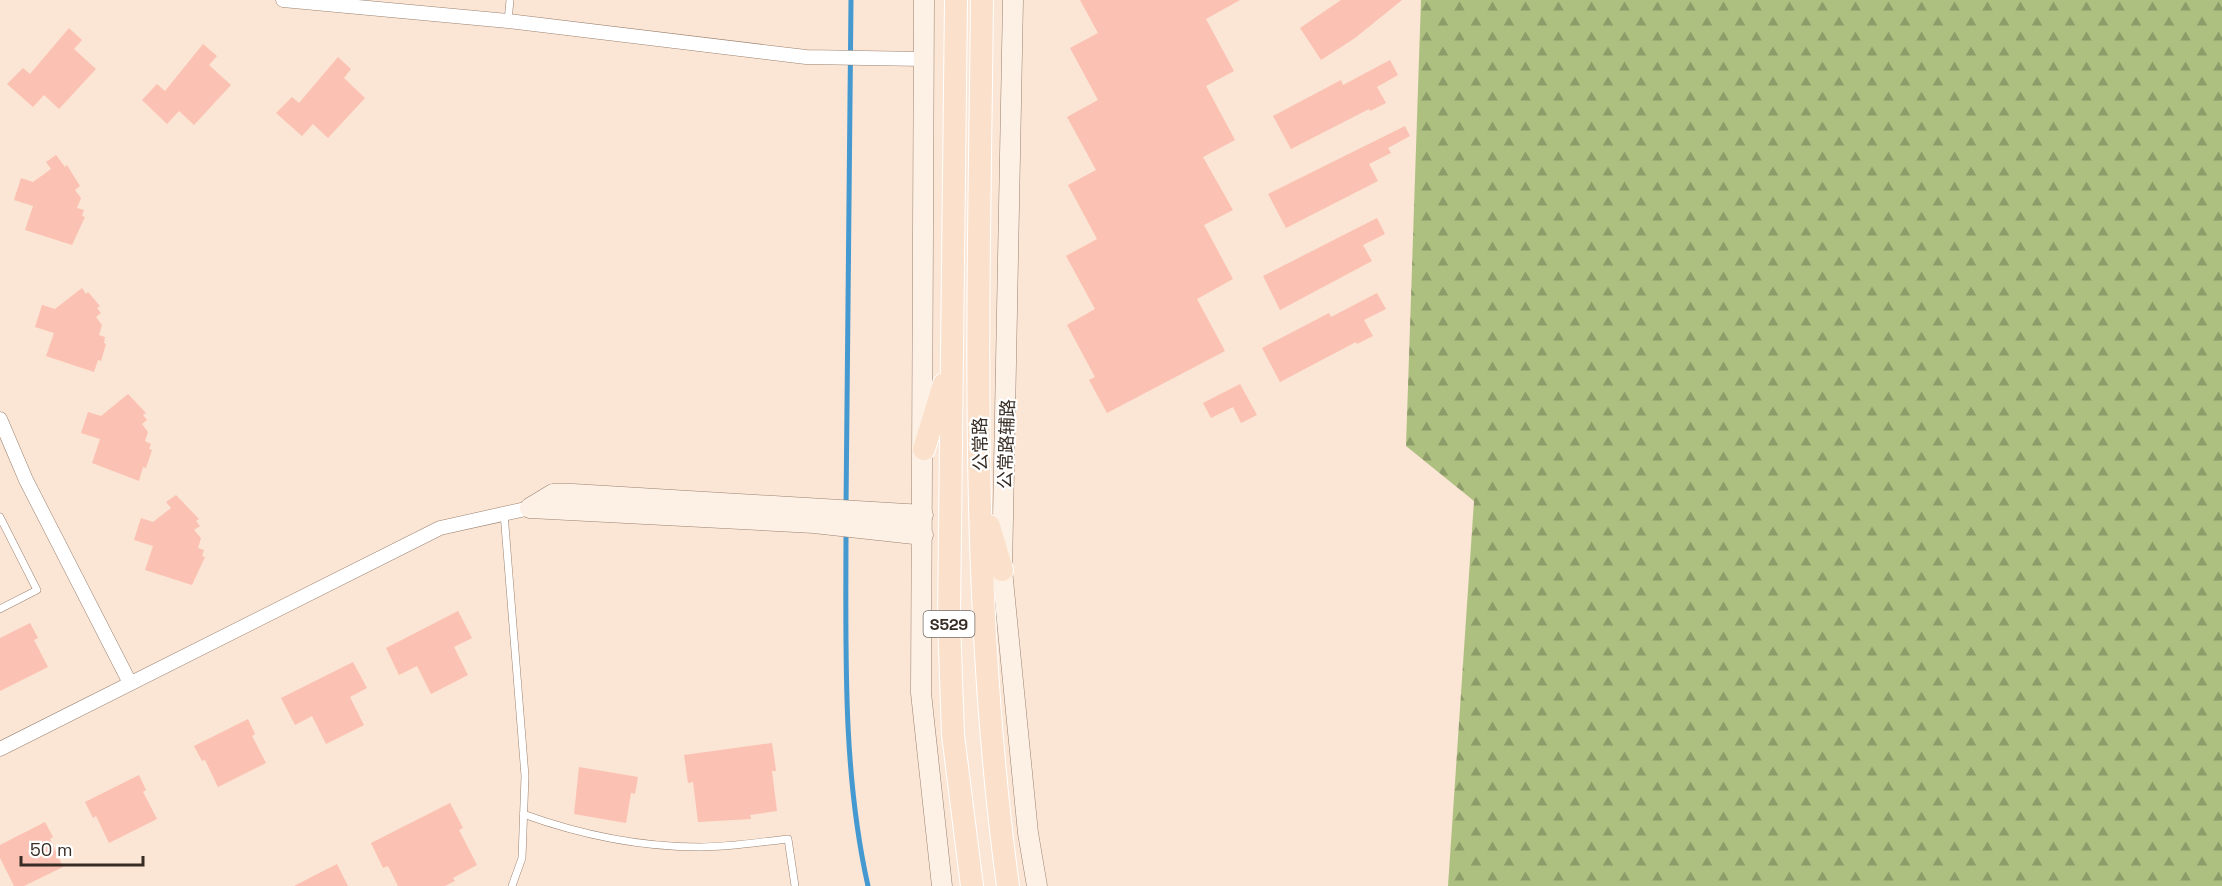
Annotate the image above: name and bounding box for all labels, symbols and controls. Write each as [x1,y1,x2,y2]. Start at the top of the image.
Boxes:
street label: 公常路辅路 [993,399,1019,489]
street label: 公常路 [968,417,992,471]
road number: S529 [924,611,974,637]
scale bar [21,829,142,867]
text: 50 m [30,838,72,861]

